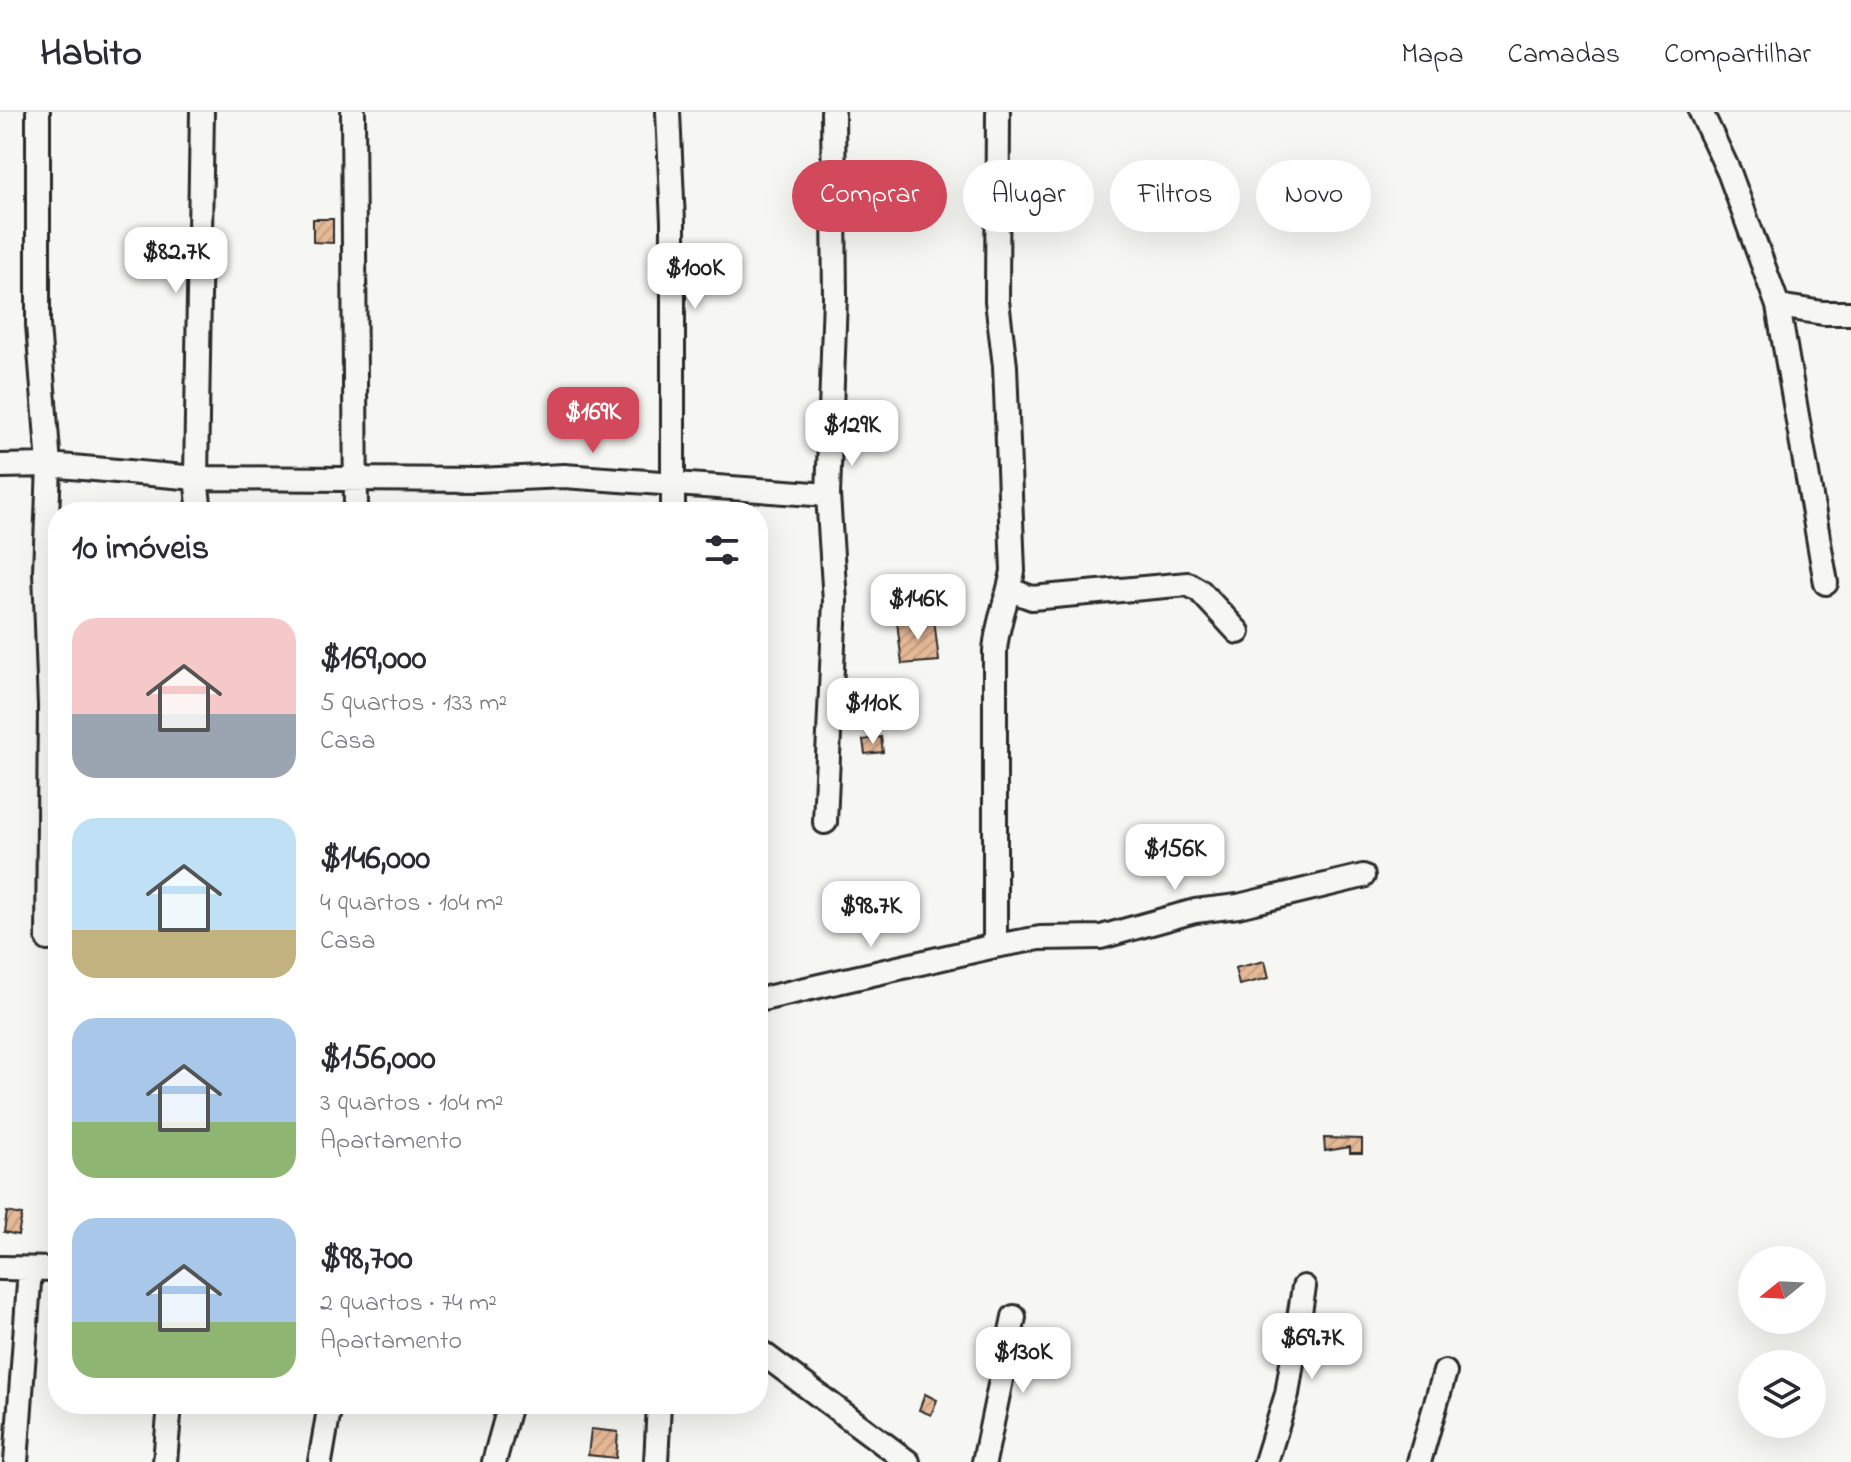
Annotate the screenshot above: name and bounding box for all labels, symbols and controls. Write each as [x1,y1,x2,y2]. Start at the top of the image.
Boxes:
text: Habito [40,27,142,83]
text: Mapa [1401,35,1464,76]
text: Camadas [1508,35,1620,76]
text: Compartilhar [1664,35,1811,76]
chip: Comprar [792,160,947,232]
chip: Alugar [963,160,1094,232]
chip: Filtros [1110,160,1240,232]
chip: Novo [1256,160,1371,232]
pin: $82.7K [111,227,241,295]
text: $82.7K [142,234,210,272]
pin: $100K [639,243,751,311]
text: $100K [665,250,725,288]
pin: $169K [537,387,649,455]
text: $169K [565,394,621,432]
pin: $129K [796,400,908,468]
text: $129K [823,407,881,445]
text: 10 imóveis [72,525,209,575]
icon: filters [700,528,744,572]
pin: $146K [862,574,974,642]
text: $146K [889,581,947,619]
text: $169,000 [320,635,427,685]
icon: home [136,650,232,746]
pin: $110K [817,678,929,746]
text: 5 quartos · 133 m² [320,685,507,723]
text: $110K [845,685,901,723]
text: Casa [320,723,376,761]
pin: $156K [1119,824,1231,892]
text: $156K [1144,831,1206,869]
text: $146,000 [320,835,430,885]
icon: home [136,850,232,946]
pin: $98.7K [806,881,936,949]
text: 4 quartos · 104 m² [320,885,504,923]
text: $98.7K [840,888,902,926]
text: Casa [320,923,376,961]
text: $156,000 [320,1035,436,1085]
icon: home [136,1050,232,1146]
text: 3 quartos · 104 m² [320,1085,504,1123]
text: Apartamento [320,1123,462,1161]
text: $98,700 [320,1235,413,1285]
north arrow [1738,1246,1826,1334]
map controls [1738,1246,1826,1438]
icon: home [136,1250,232,1346]
text: 2 quartos · 74 m² [320,1285,497,1323]
pin: $69.7K [1247,1313,1377,1381]
text: $69.7K [1280,1320,1344,1358]
text: Apartamento [320,1323,462,1361]
pin: $130K [967,1327,1079,1395]
text: $130K [994,1334,1052,1372]
button: layers [1738,1350,1826,1438]

